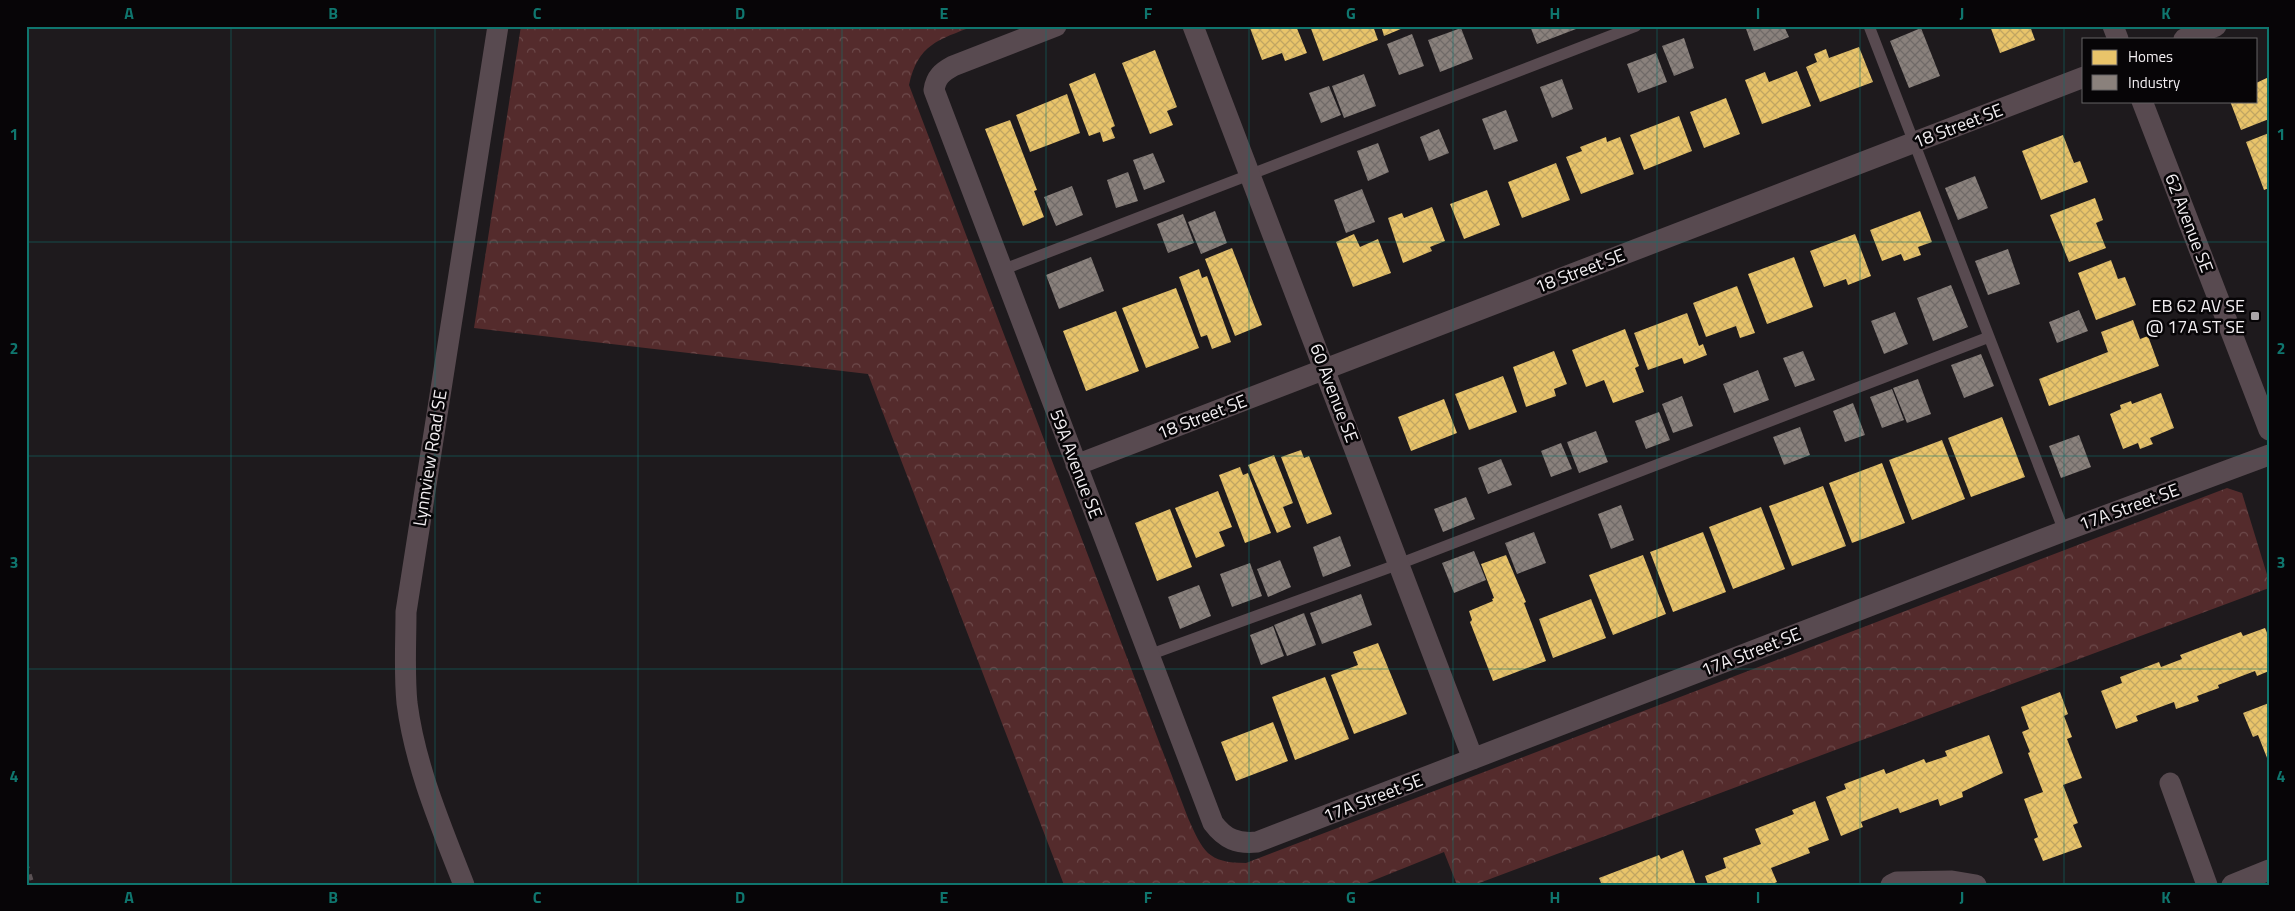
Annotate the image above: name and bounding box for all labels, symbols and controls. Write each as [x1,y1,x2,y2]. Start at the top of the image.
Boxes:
text: A [124,1,134,25]
text: B [328,1,338,25]
text: C [533,1,542,25]
text: D [735,1,745,25]
text: E [940,1,949,25]
text: F [1144,1,1153,25]
text: G [1346,1,1356,25]
text: H [1550,1,1560,25]
text: I [1756,1,1760,25]
text: J [1960,1,1964,25]
text: K [2161,1,2171,25]
legend [2082,38,2258,102]
text: Homes [2128,45,2173,68]
text: Industry [2128,71,2180,94]
street label: 18 Street SE [1909,96,2007,155]
text: 1 [10,122,18,146]
text: 1 [2277,122,2285,146]
street label: 62 Avenue SE [2158,169,2221,276]
street label: 18 Street SE [1531,241,1629,300]
place label: EB 62 AV SE @ 17A ST SE [2146,292,2245,340]
marker: EB 62 AV SE @ 17A ST SE [2249,310,2261,322]
text: 2 [10,336,18,360]
text: 2 [2277,336,2285,360]
street label: 60 Avenue SE [1303,339,1366,446]
street label: 18 Street SE [1153,387,1251,446]
street label: Lynnview Road SE [405,388,454,528]
street label: 59A Avenue SE [1043,405,1110,522]
street label: 17A Street SE [2075,476,2183,537]
text: 3 [10,550,18,574]
text: 3 [2277,550,2285,574]
street label: 17A Street SE [1697,620,1805,683]
text: 4 [10,764,19,788]
text: 4 [2277,764,2286,788]
street label: 17A Street SE [1319,766,1427,829]
text: A [124,885,134,909]
text: B [328,885,338,909]
text: C [533,885,542,909]
text: D [735,885,745,909]
text: E [940,885,949,909]
text: F [1144,885,1153,909]
text: G [1346,885,1356,909]
text: H [1550,885,1560,909]
text: I [1756,885,1760,909]
text: J [1960,885,1964,909]
text: K [2161,885,2171,909]

